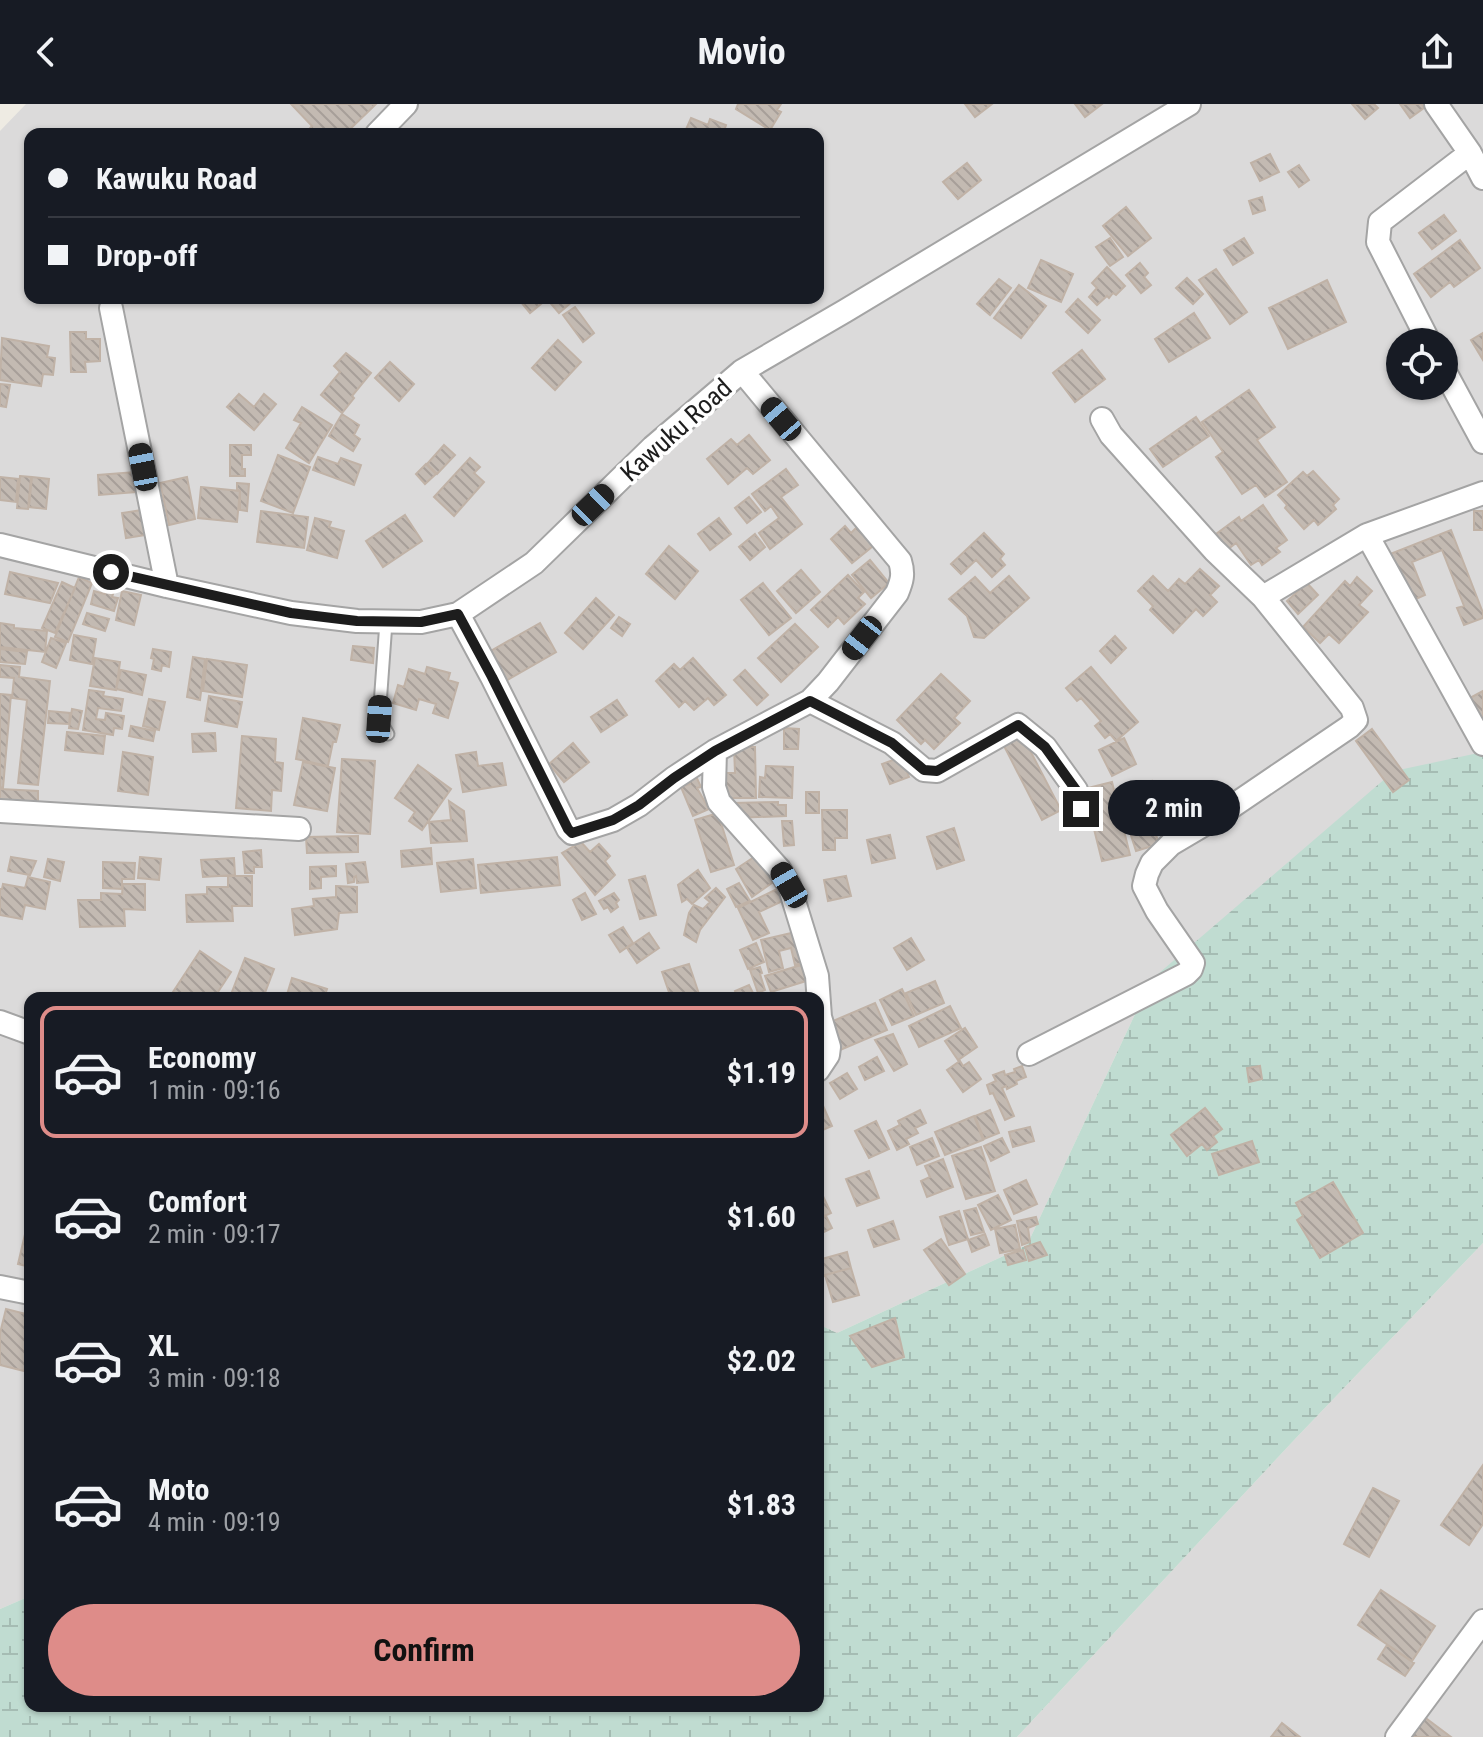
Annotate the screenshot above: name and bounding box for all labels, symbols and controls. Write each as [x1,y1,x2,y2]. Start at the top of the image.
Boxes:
icon: back [24,30,68,74]
icon: share [1415,30,1459,74]
text: Movio [697,31,786,73]
text: Kawuku Road [96,161,257,196]
text: Drop-off [96,238,198,273]
map controls [1386,328,1458,400]
button: locate [1386,328,1458,400]
street label: Kawuku Road [614,372,738,488]
car [756,393,806,445]
car [127,441,159,493]
car [567,480,619,530]
route start [93,554,129,590]
car [838,612,886,664]
car [365,694,393,744]
callout: 2 min [1109,781,1241,837]
route end [1063,791,1099,827]
text: 2 min [1145,793,1203,823]
car [767,858,811,912]
icon: car [52,1036,124,1108]
text: Economy [148,1040,256,1075]
text: $1.19 [727,1055,796,1090]
text: 1 min · 09:16 [148,1075,281,1105]
icon: car [52,1180,124,1252]
text: Comfort [148,1184,247,1219]
text: $1.60 [727,1199,796,1234]
text: 2 min · 09:17 [148,1219,281,1249]
icon: car [52,1324,124,1396]
text: XL [148,1328,179,1363]
text: $2.02 [727,1343,796,1378]
text: 3 min · 09:18 [148,1363,281,1393]
icon: car [52,1468,124,1540]
text: Moto [148,1472,209,1507]
text: $1.83 [727,1487,796,1522]
text: 4 min · 09:19 [148,1507,281,1537]
button: Confirm [48,1604,800,1696]

